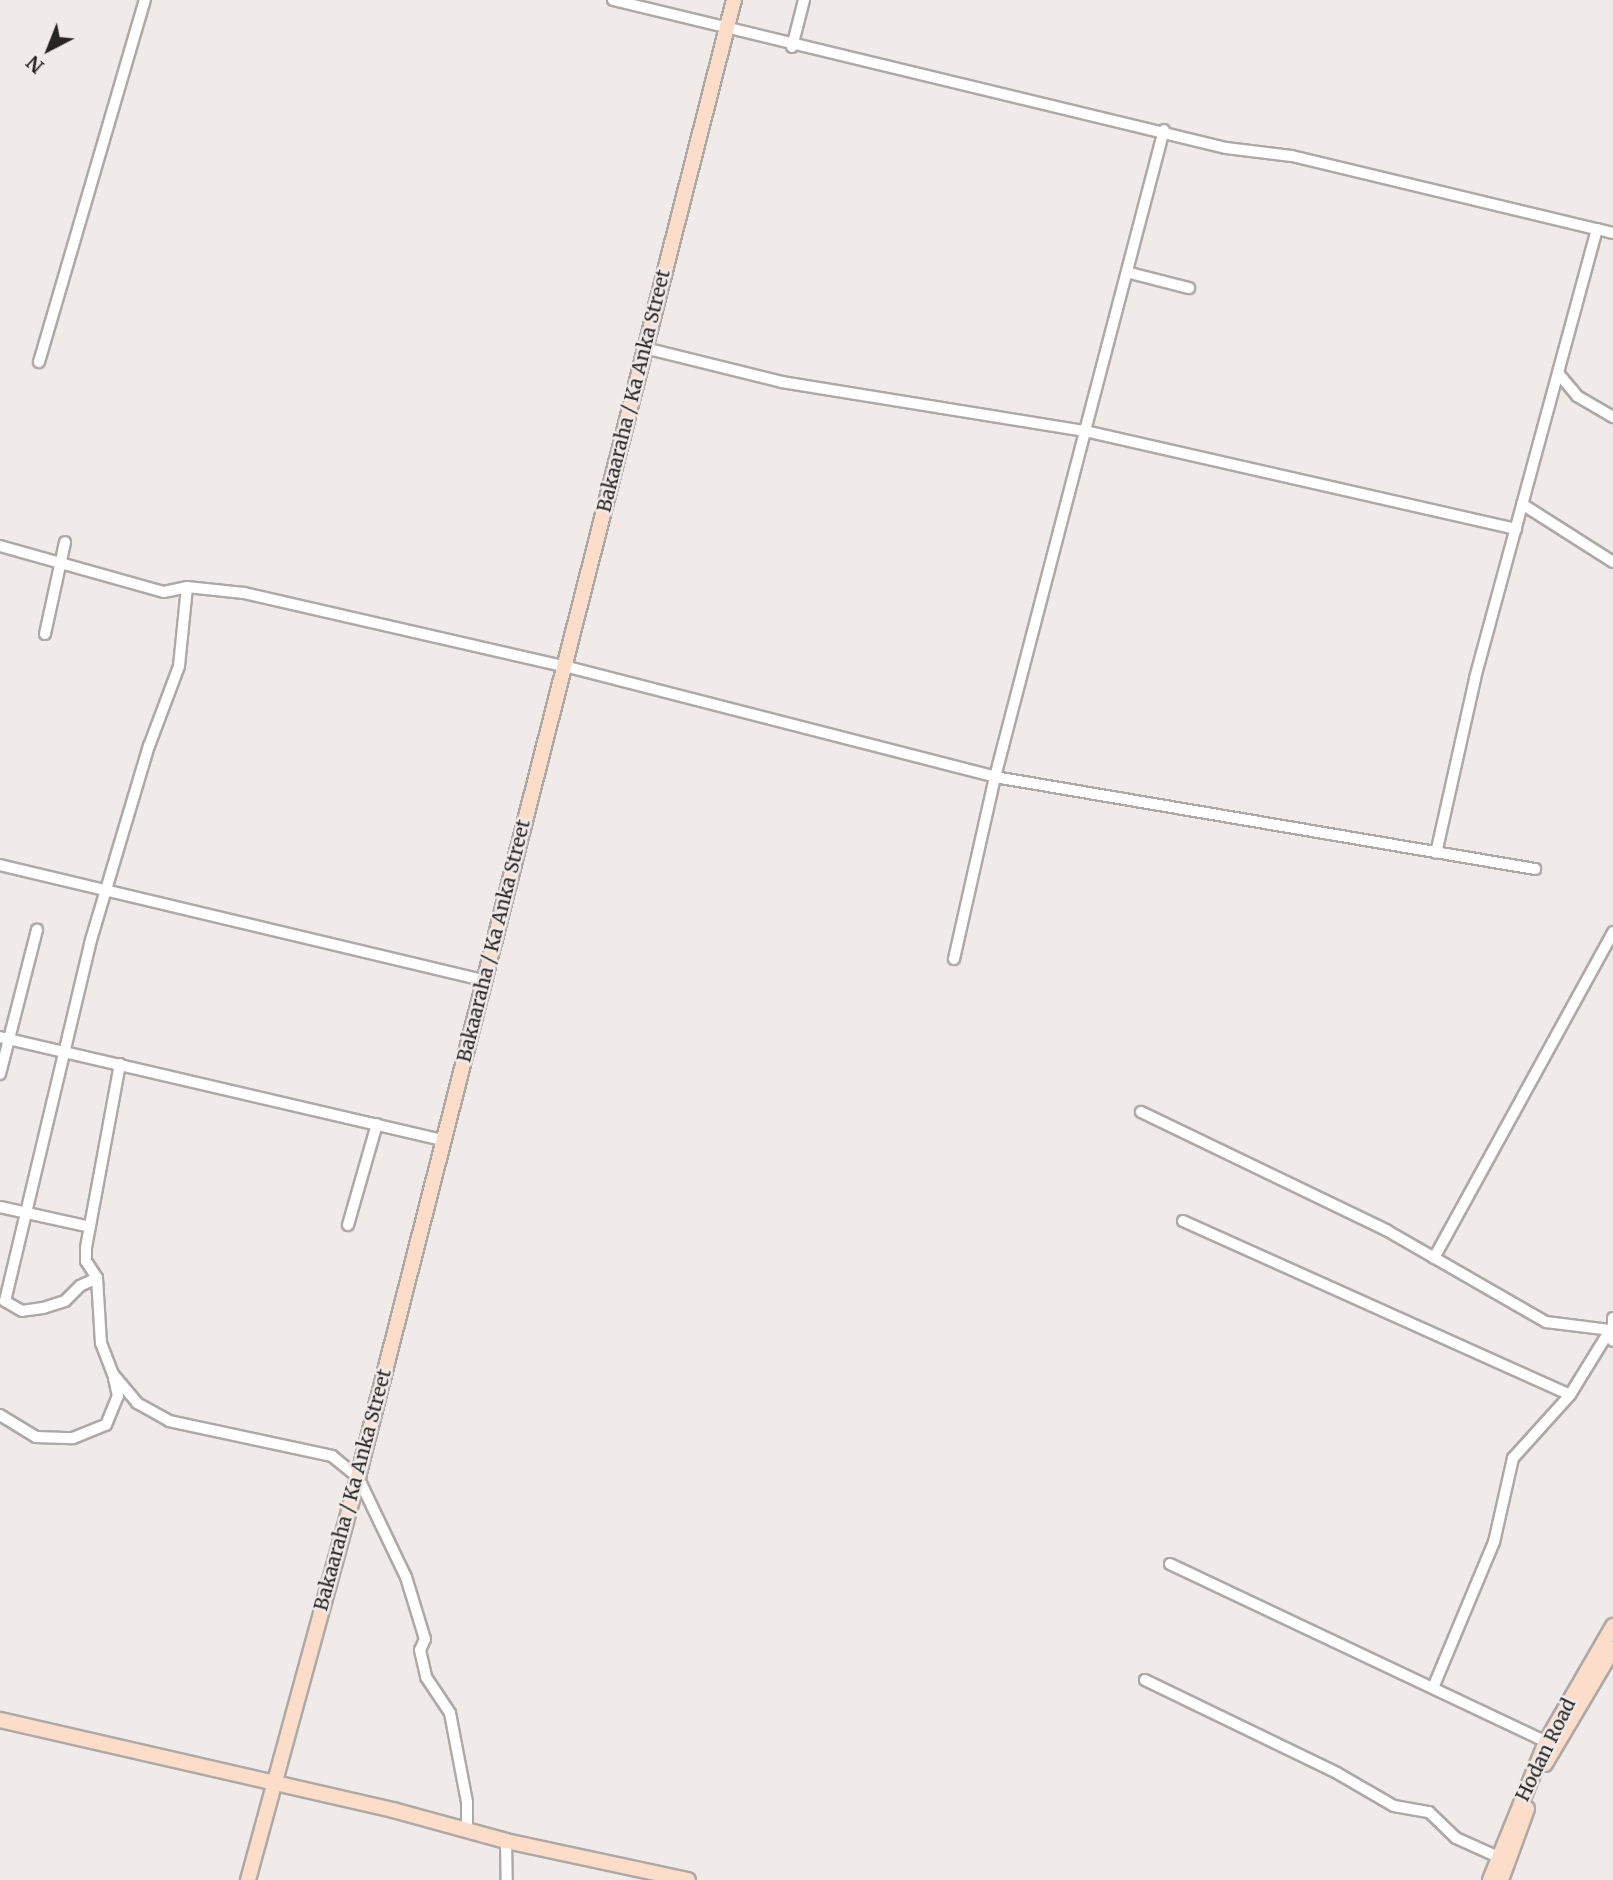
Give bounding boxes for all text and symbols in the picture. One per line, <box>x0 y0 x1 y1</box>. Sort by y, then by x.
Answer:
north arrow <box>14 14 84 84</box>
text: N <box>21 51 49 79</box>
street label: Bakaaraha / Ka Anka Street <box>593 267 675 515</box>
street label: Bakaaraha / Ka Anka Street <box>453 817 535 1065</box>
street label: Bakaaraha / Ka Anka Street <box>310 1367 396 1613</box>
street label: Hodan Road <box>1511 1695 1581 1805</box>

